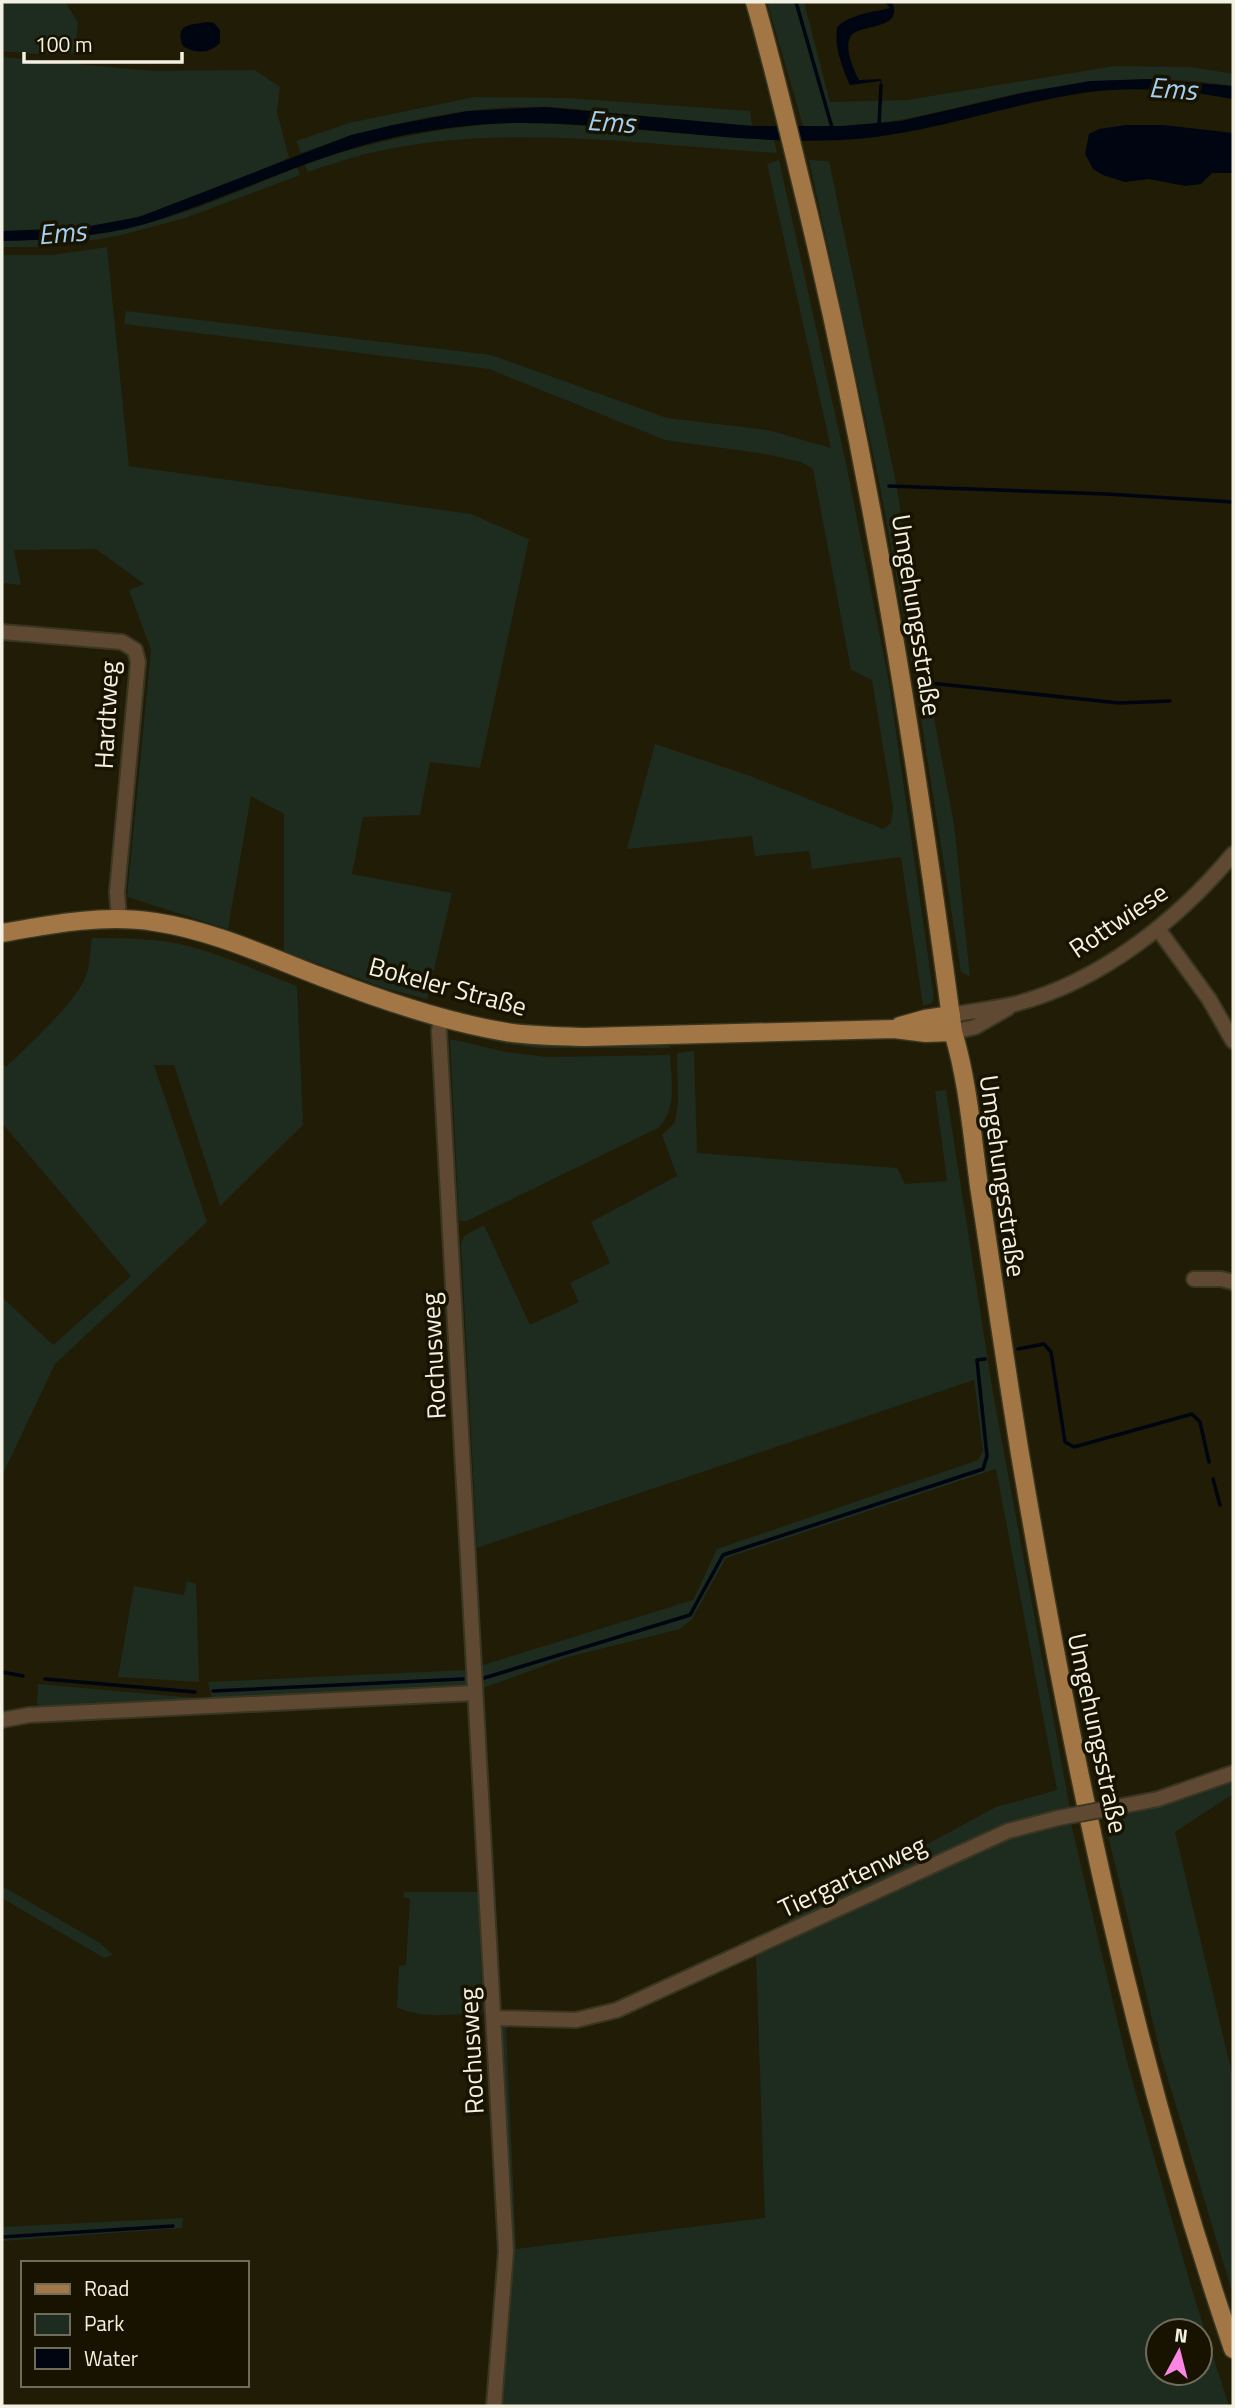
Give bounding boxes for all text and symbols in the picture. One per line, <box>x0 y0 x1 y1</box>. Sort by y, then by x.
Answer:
scale bar <box>24 21 182 65</box>
text: 100 m <box>35 28 92 60</box>
water label: Ems <box>1148 65 1200 111</box>
water label: Ems <box>586 98 638 144</box>
water label: Ems <box>36 208 90 256</box>
street label: Umgehungsstraße <box>882 511 952 719</box>
street label: Hardtweg <box>84 660 128 770</box>
street label: Rottwiese <box>1061 873 1175 967</box>
street label: Bokeler Straße <box>365 946 531 1026</box>
street label: Umgehungsstraße <box>970 1073 1036 1279</box>
street label: Rochusweg <box>410 1292 456 1420</box>
street label: Umgehungsstraße <box>1058 1629 1138 1837</box>
street label: Tiergartenweg <box>772 1825 932 1927</box>
street label: Rochusweg <box>448 1987 494 2115</box>
legend <box>21 2261 248 2387</box>
text: Road <box>84 2272 129 2304</box>
text: Park <box>84 2307 124 2339</box>
north arrow <box>1144 2317 1214 2387</box>
text: N <box>1173 2319 1189 2350</box>
text: Water <box>84 2342 138 2374</box>

